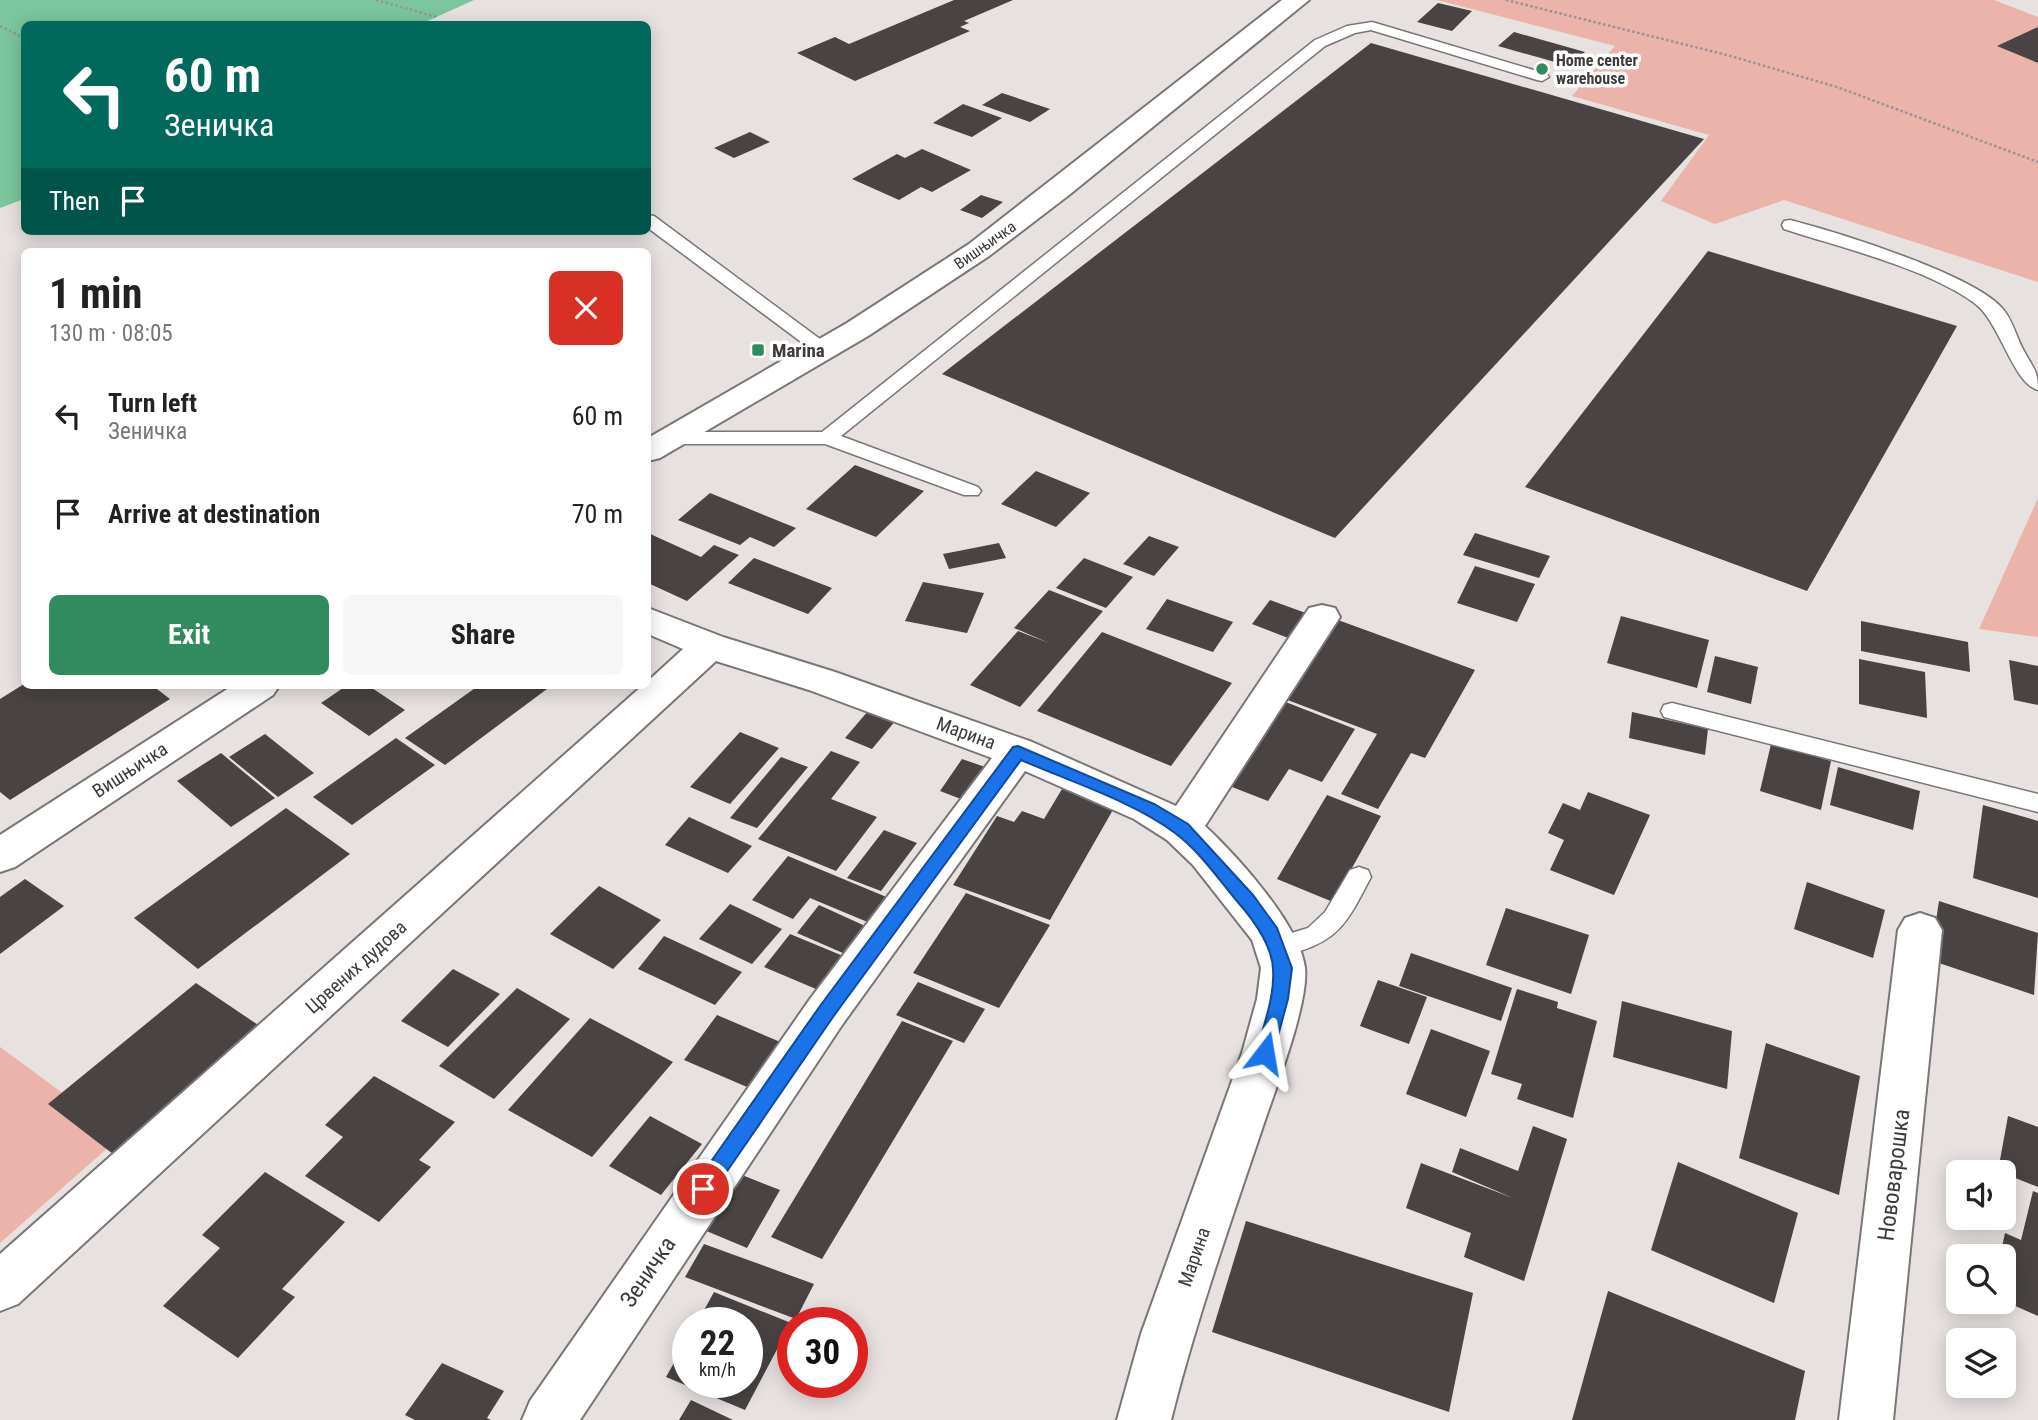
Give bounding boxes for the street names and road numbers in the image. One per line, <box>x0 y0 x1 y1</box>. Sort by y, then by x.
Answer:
street label: Вишњичка <box>950 217 1020 273</box>
street label: Марина <box>933 712 999 754</box>
street label: Вишњичка <box>88 737 172 803</box>
street label: Црвених дудова <box>301 916 411 1018</box>
street label: Нововарошка <box>1873 1108 1915 1242</box>
street label: Марина <box>1173 1224 1215 1290</box>
street label: Зеничка <box>615 1232 681 1312</box>

